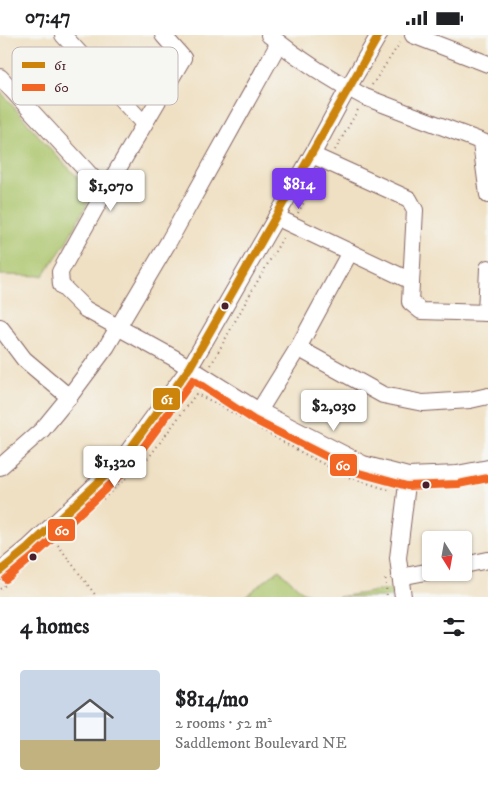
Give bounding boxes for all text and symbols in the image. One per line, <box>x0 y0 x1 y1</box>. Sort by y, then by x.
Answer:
text: 07:47 <box>25 6 71 29</box>
legend <box>12 47 178 105</box>
text: 61 <box>54 57 66 75</box>
text: 60 <box>54 79 69 97</box>
pin: $814 <box>269 167 329 210</box>
pin: $1,070 <box>70 169 152 212</box>
text: $814 <box>283 174 315 194</box>
text: $1,070 <box>89 176 133 196</box>
unlabelled marker <box>220 301 230 311</box>
line badge: 61 <box>152 387 181 411</box>
pin: $2,030 <box>293 389 375 432</box>
text: 61 <box>161 391 173 409</box>
text: $2,030 <box>312 396 356 416</box>
pin: $1,320 <box>74 445 156 488</box>
text: $1,320 <box>94 452 136 472</box>
line badge: 60 <box>329 453 358 477</box>
text: 60 <box>336 457 351 475</box>
unlabelled marker <box>421 480 431 490</box>
line badge: 60 <box>47 518 76 542</box>
text: 60 <box>55 522 70 540</box>
north arrow <box>422 531 472 581</box>
map controls <box>422 531 472 581</box>
unlabelled marker <box>28 552 38 562</box>
icon: filters <box>440 613 468 641</box>
text: 4 homes <box>20 614 89 640</box>
text: $814/mo <box>175 687 248 713</box>
icon: home <box>60 690 120 750</box>
text: 2 rooms · 52 m² <box>175 713 272 733</box>
text: Saddlemont Boulevard NE <box>175 733 347 753</box>

